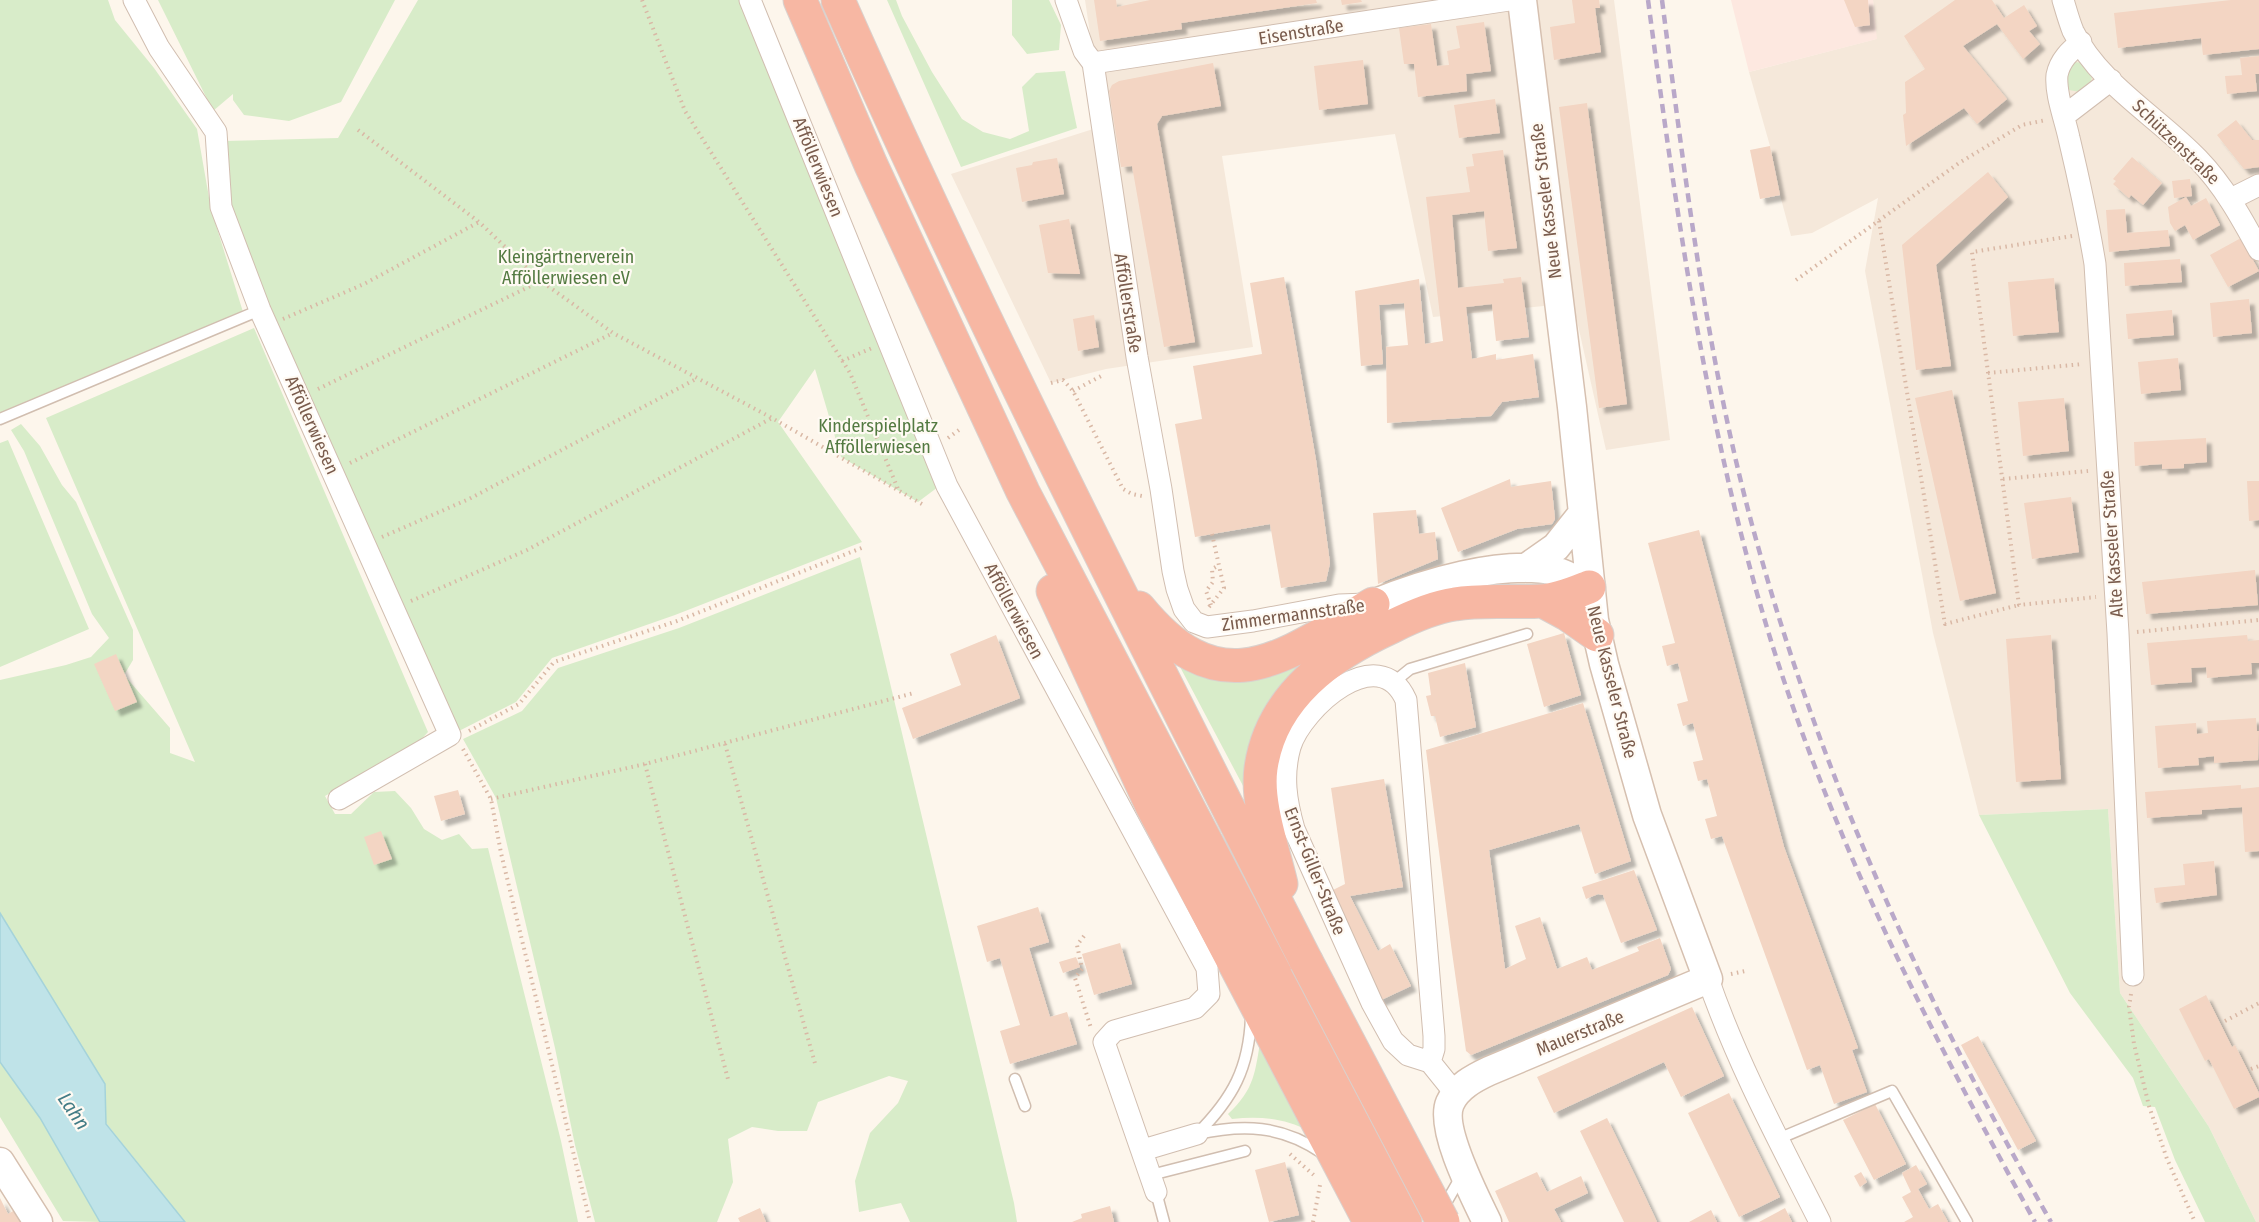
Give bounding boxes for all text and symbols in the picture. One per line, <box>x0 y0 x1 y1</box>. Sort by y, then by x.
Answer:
street label: Eisenstraße <box>1257 14 1345 50</box>
street label: Schützenstraße <box>2128 95 2225 189</box>
street label: Afföllerwiesen <box>788 114 848 220</box>
street label: Neue Kasseler Straße <box>1526 122 1566 280</box>
park label: Kleingärtnerverein Afföllerwiesen eV <box>498 246 634 289</box>
street label: Afföllerstraße <box>1109 252 1147 355</box>
street label: Afföllerwiesen <box>280 372 344 478</box>
park label: Kinderspielplatz Afföllerwiesen <box>818 415 938 458</box>
street label: Alte Kasseler Straße <box>2096 470 2128 618</box>
street label: Afföllerwiesen <box>979 559 1049 663</box>
street label: Zimmermannstraße <box>1220 594 1366 636</box>
street label: Neue Kasseler Straße <box>1582 603 1642 761</box>
street label: Ernst-Giller-Straße <box>1279 804 1351 938</box>
street label: Mauerstraße <box>1533 1005 1627 1061</box>
water label: Lahn <box>53 1088 95 1134</box>

